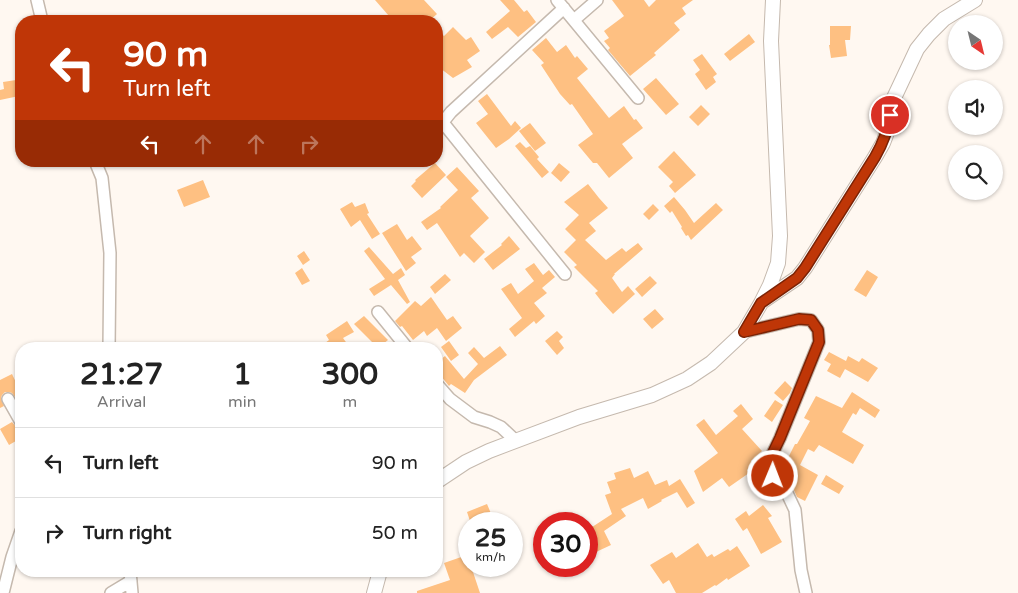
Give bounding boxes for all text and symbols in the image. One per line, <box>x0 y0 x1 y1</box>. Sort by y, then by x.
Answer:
north arrow <box>948 15 1002 70</box>
map controls <box>948 15 1003 200</box>
text: 90 m <box>123 34 208 76</box>
icon: left <box>40 35 105 100</box>
text: Turn left <box>123 76 211 102</box>
button: sound <box>948 80 1003 135</box>
pin <box>869 94 911 136</box>
icon: arrive <box>876 101 904 129</box>
icon: left <box>136 130 164 158</box>
icon: ahead <box>189 130 217 158</box>
icon: ahead <box>242 130 270 158</box>
icon: right <box>295 130 323 158</box>
button: search <box>948 145 1003 200</box>
text: 21:27 <box>80 356 163 393</box>
text: 1 <box>233 356 252 393</box>
text: 300 <box>322 356 378 393</box>
text: Arrival <box>97 392 146 412</box>
text: min <box>228 392 257 412</box>
text: m <box>342 392 357 412</box>
icon: left <box>40 449 68 477</box>
position arrow <box>746 449 798 501</box>
text: Turn left <box>83 452 159 474</box>
text: 90 m <box>372 452 418 474</box>
speed limit sign: 30 <box>533 512 598 577</box>
icon: right <box>40 519 68 547</box>
text: Turn right <box>83 522 171 544</box>
text: 50 m <box>372 522 418 544</box>
text: 25 <box>475 523 506 553</box>
text: km/h <box>475 550 506 564</box>

